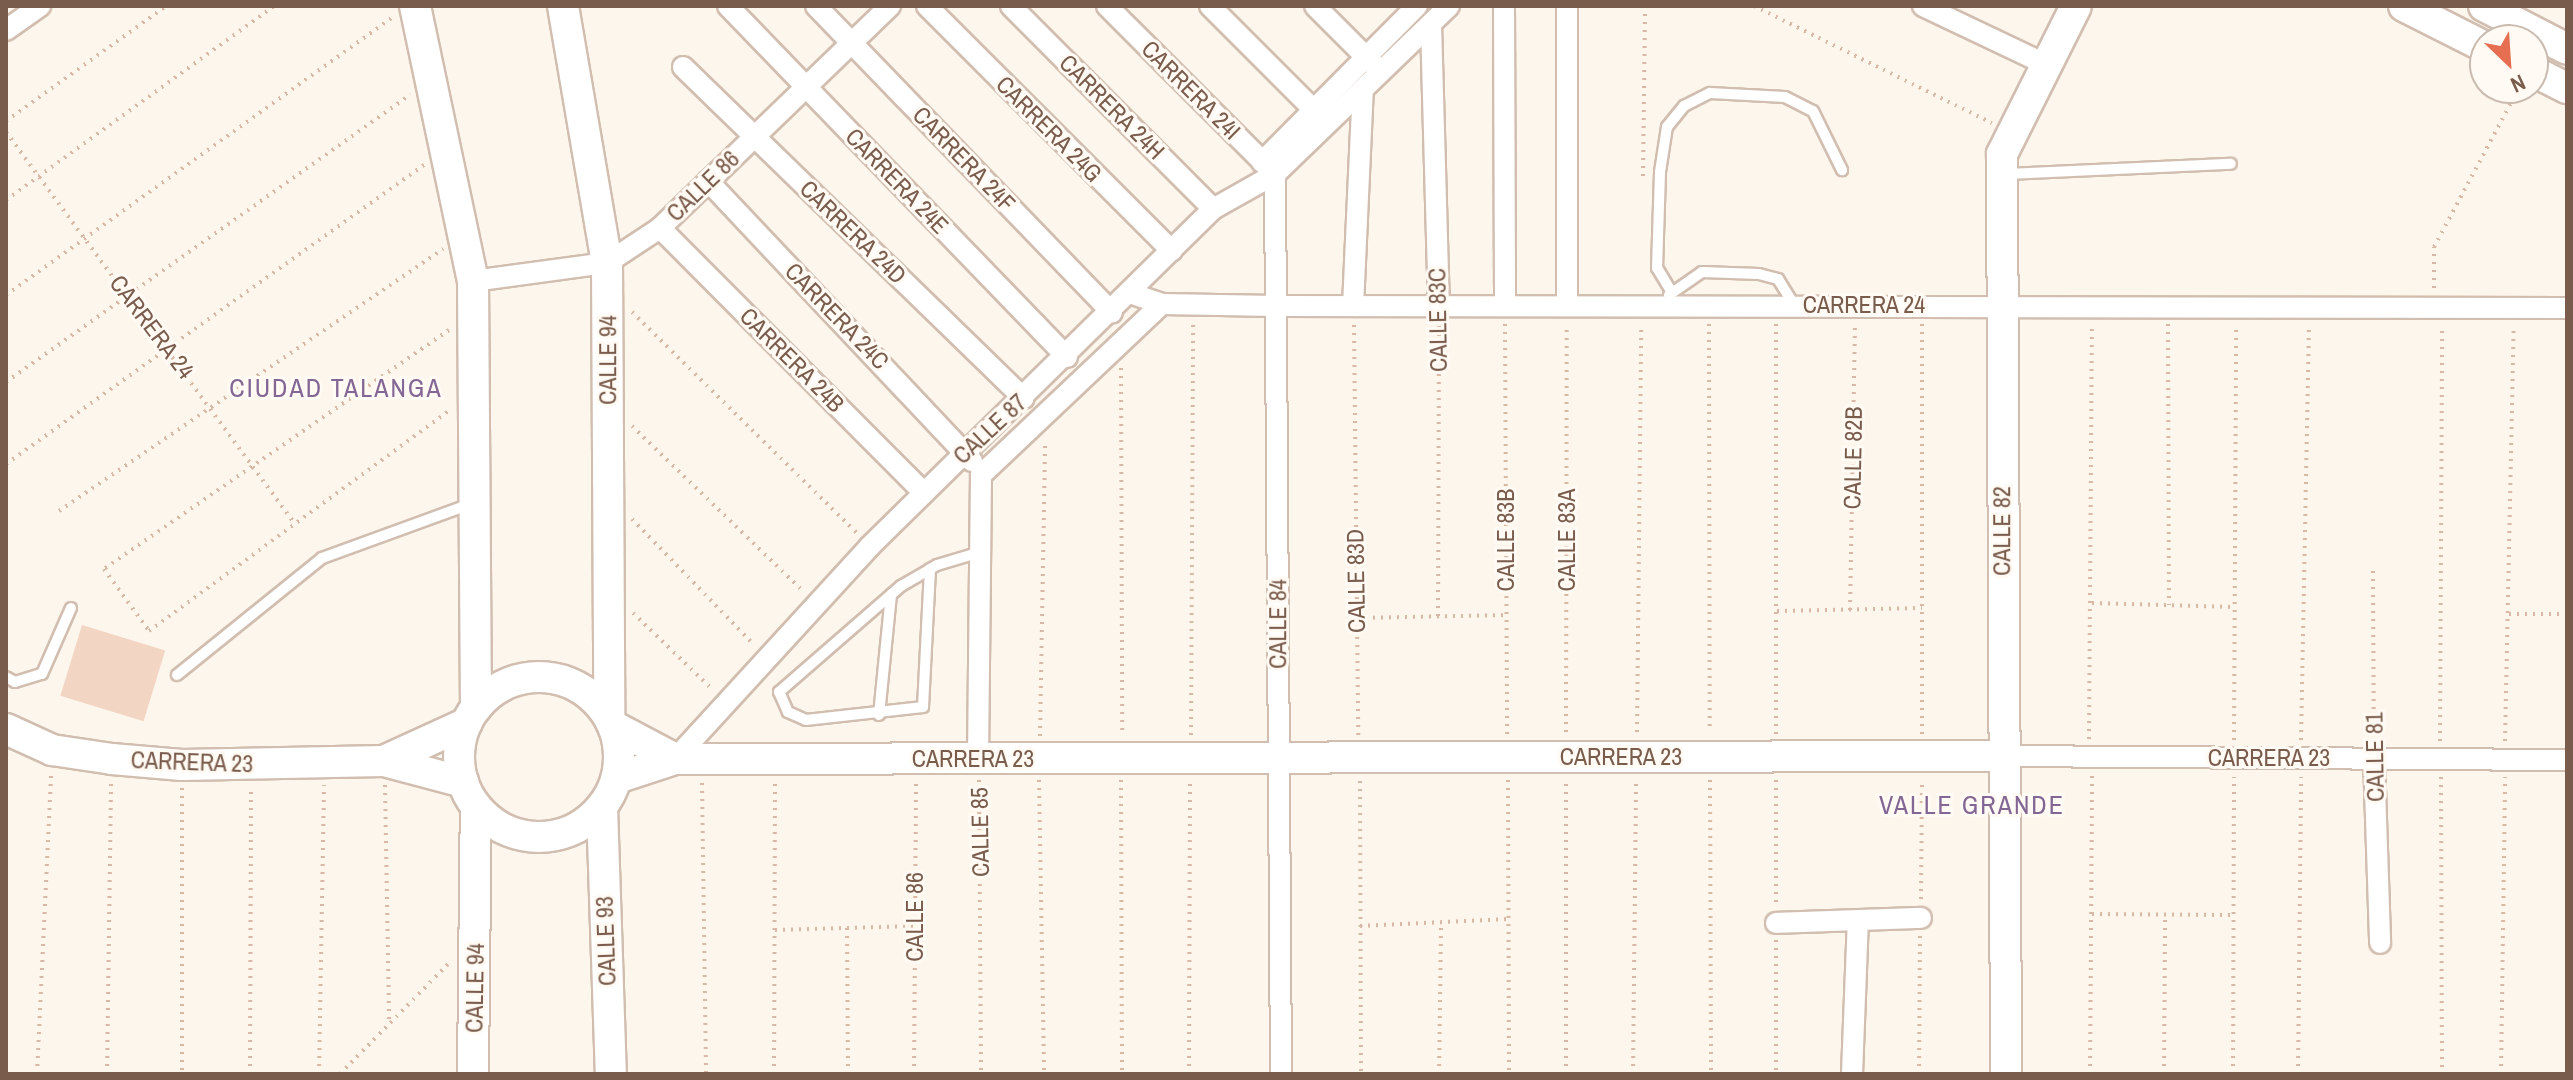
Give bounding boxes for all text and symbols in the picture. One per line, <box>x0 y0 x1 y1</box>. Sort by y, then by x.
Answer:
north arrow <box>2469 24 2549 104</box>
street label: CARRERA 24I <box>1135 34 1247 146</box>
street label: CARRERA 24H <box>1053 48 1171 166</box>
text: N <box>2506 68 2531 100</box>
street label: CARRERA 24G <box>990 70 1108 188</box>
street label: CARRERA 24F <box>907 100 1021 218</box>
street label: CARRERA 24E <box>839 122 955 240</box>
street label: CALLE 86 <box>661 144 745 228</box>
street label: CARRERA 24D <box>793 174 913 290</box>
street label: CARRERA 24C <box>779 256 895 376</box>
street label: CALLE 83C <box>1423 268 1453 372</box>
street label: CARRERA 24 <box>103 269 201 385</box>
street label: CARRERA 24 <box>1802 291 1926 319</box>
street label: CARRERA 24B <box>733 301 851 419</box>
street label: CALLE 94 <box>594 315 622 405</box>
district label: CIUDAD TALANGA <box>229 372 443 404</box>
street label: CALLE 87 <box>947 388 1033 470</box>
street label: CALLE 82B <box>1838 406 1868 510</box>
street label: CALLE 82 <box>1988 486 2016 576</box>
street label: CALLE 83B <box>1492 489 1520 591</box>
street label: CALLE 83A <box>1553 489 1581 591</box>
street label: CALLE 83D <box>1341 529 1371 633</box>
street label: CALLE 84 <box>1264 579 1292 669</box>
street label: CALLE 81 <box>2360 712 2390 802</box>
street label: CARRERA 23 <box>1559 743 1683 771</box>
street label: CARRERA 23 <box>2207 744 2331 772</box>
street label: CARRERA 23 <box>130 745 254 779</box>
street label: CARRERA 23 <box>911 745 1035 773</box>
street label: CALLE 85 <box>965 787 995 877</box>
district label: VALLE GRANDE <box>1879 789 2065 821</box>
street label: CALLE 86 <box>901 872 929 962</box>
street label: CALLE 93 <box>590 896 622 986</box>
street label: CALLE 94 <box>460 943 490 1033</box>

